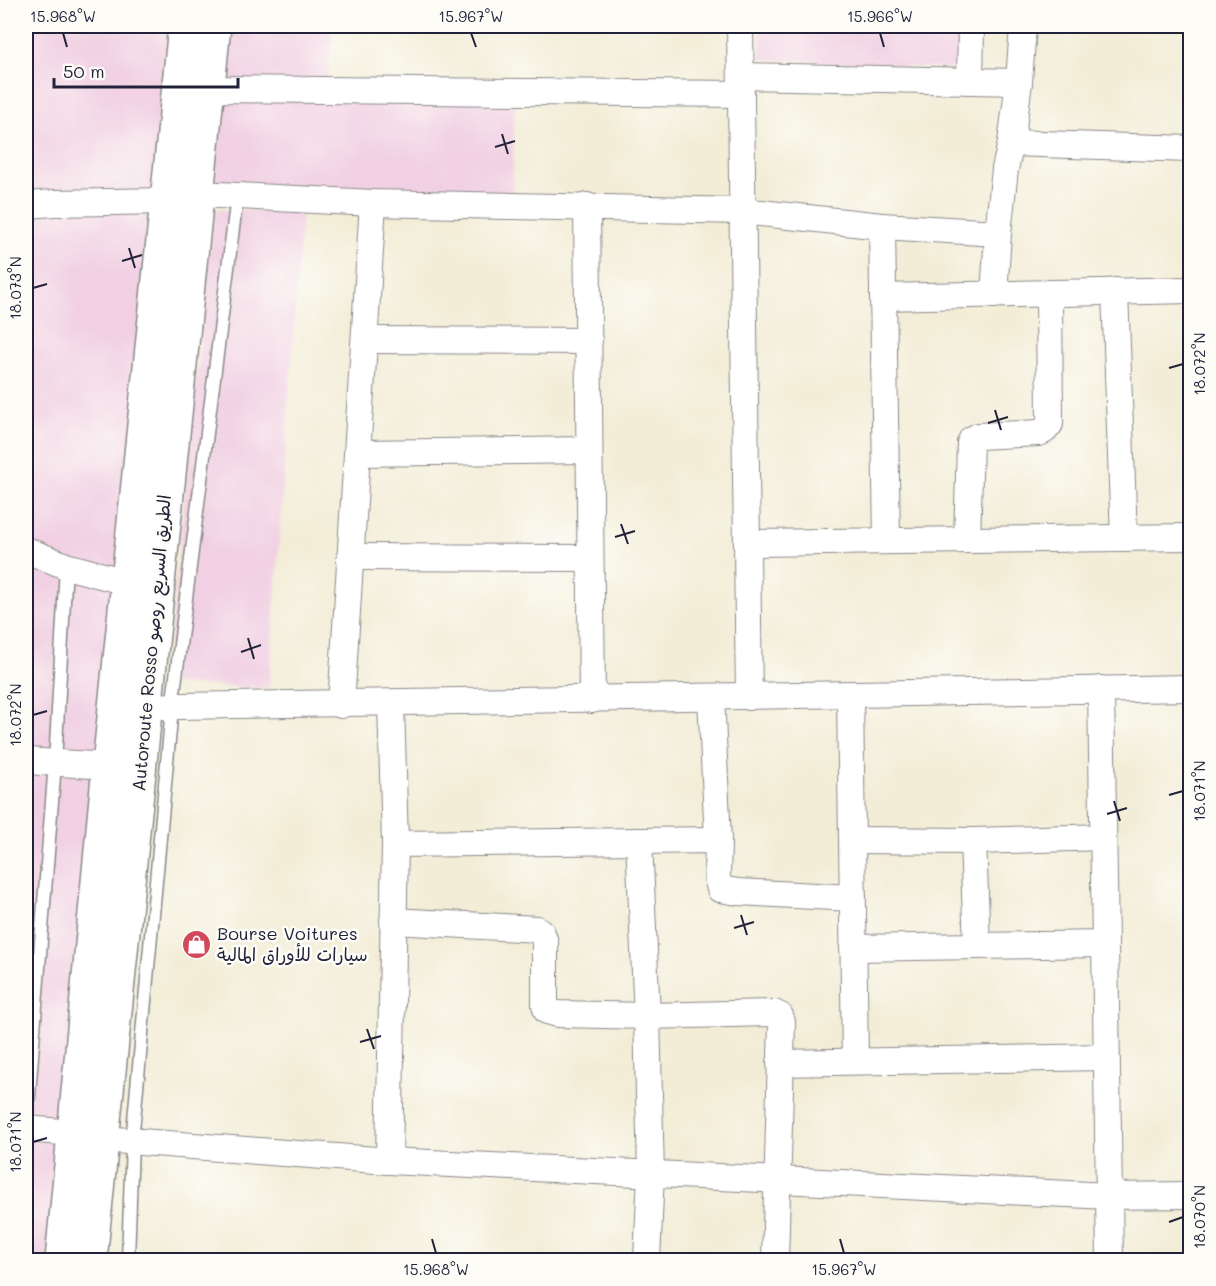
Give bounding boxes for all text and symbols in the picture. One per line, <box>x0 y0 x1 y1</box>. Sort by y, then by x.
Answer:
text: 15.968°W <box>30 6 96 26</box>
text: 15.967°W <box>438 6 504 26</box>
text: 15.966°W <box>847 6 913 26</box>
scale bar <box>54 51 238 89</box>
text: 50 m <box>63 59 105 83</box>
text: 18.073°N <box>5 256 25 320</box>
text: 18.072°N <box>1189 332 1209 396</box>
street label: Autoroute Rosso الطريق السريع روصو <box>126 494 178 792</box>
text: 18.072°N <box>5 683 25 747</box>
text: 18.071°N <box>1189 760 1209 822</box>
place label: Bourse Voitures سيارات للأوراق المالية <box>217 921 368 966</box>
shop icon: Bourse Voitures سيارات للأوراق المالية <box>180 928 212 960</box>
text: 18.071°N <box>5 1111 25 1173</box>
text: 18.070°N <box>1189 1185 1209 1249</box>
text: 15.968°W <box>403 1259 469 1279</box>
text: 15.967°W <box>811 1259 877 1279</box>

